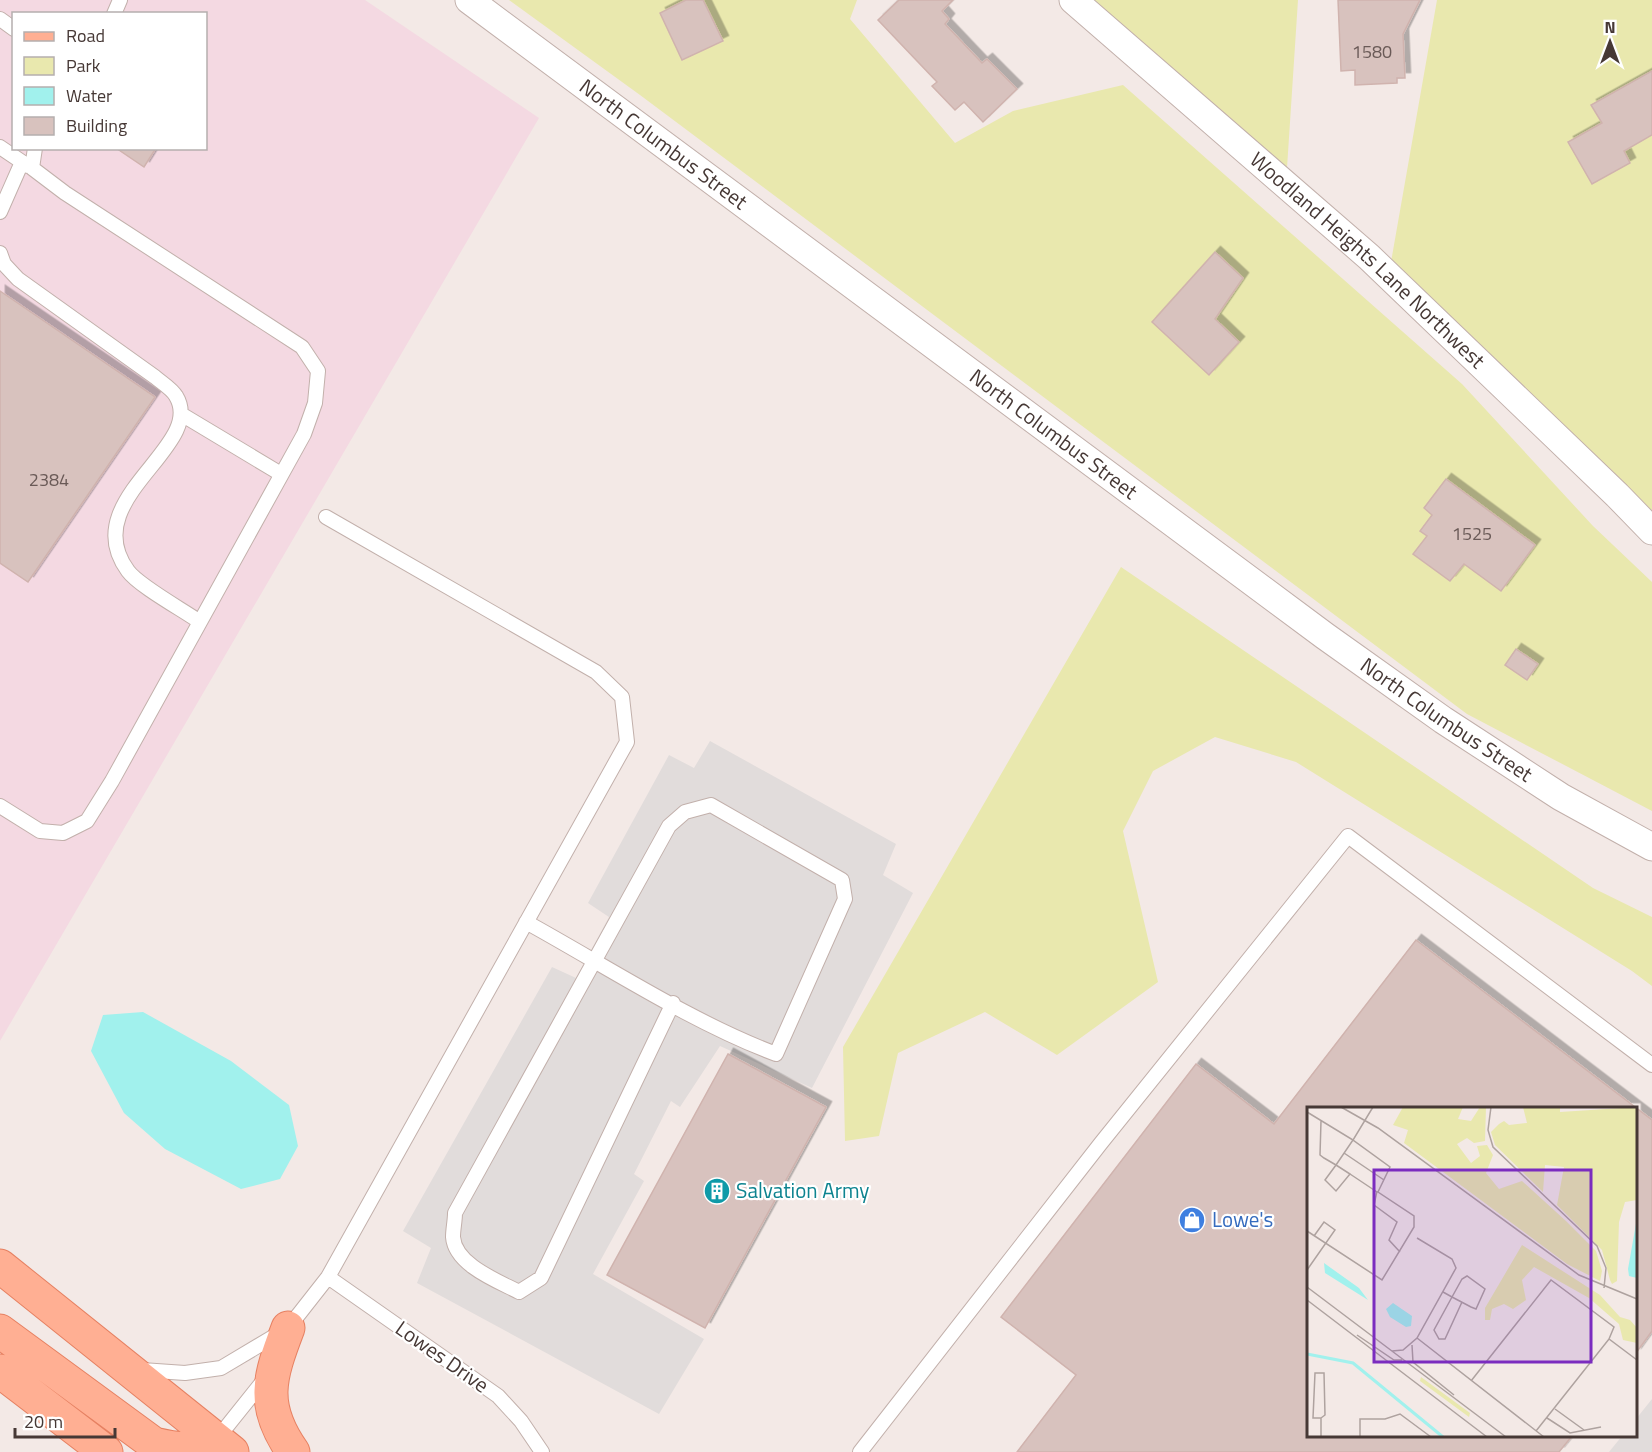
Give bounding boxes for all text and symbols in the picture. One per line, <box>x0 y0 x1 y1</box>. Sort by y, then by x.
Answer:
legend <box>12 12 207 150</box>
north arrow <box>1580 12 1640 72</box>
text: N <box>1604 15 1616 39</box>
text: Road <box>66 22 105 49</box>
house number: 1580 <box>1352 38 1392 65</box>
text: Park <box>66 52 101 79</box>
street label: North Columbus Street <box>573 70 755 217</box>
text: Water <box>66 82 112 109</box>
text: Building <box>66 112 127 139</box>
street label: Woodland Heights Lane Northwest <box>1243 144 1493 376</box>
street label: North Columbus Street <box>963 360 1145 507</box>
house number: 2384 <box>29 466 69 493</box>
house number: 1525 <box>1452 520 1492 547</box>
street label: North Columbus Street <box>1354 649 1540 790</box>
inset map <box>1307 1107 1637 1437</box>
place label: Salvation Army <box>736 1174 870 1206</box>
building icon: Salvation Army <box>702 1176 732 1206</box>
place label: Lowe's <box>1212 1203 1273 1235</box>
shop icon: Lowe's <box>1177 1205 1207 1235</box>
street label: Lowes Drive <box>389 1312 496 1400</box>
scale bar <box>15 1401 116 1439</box>
text: 20 m <box>24 1408 63 1435</box>

